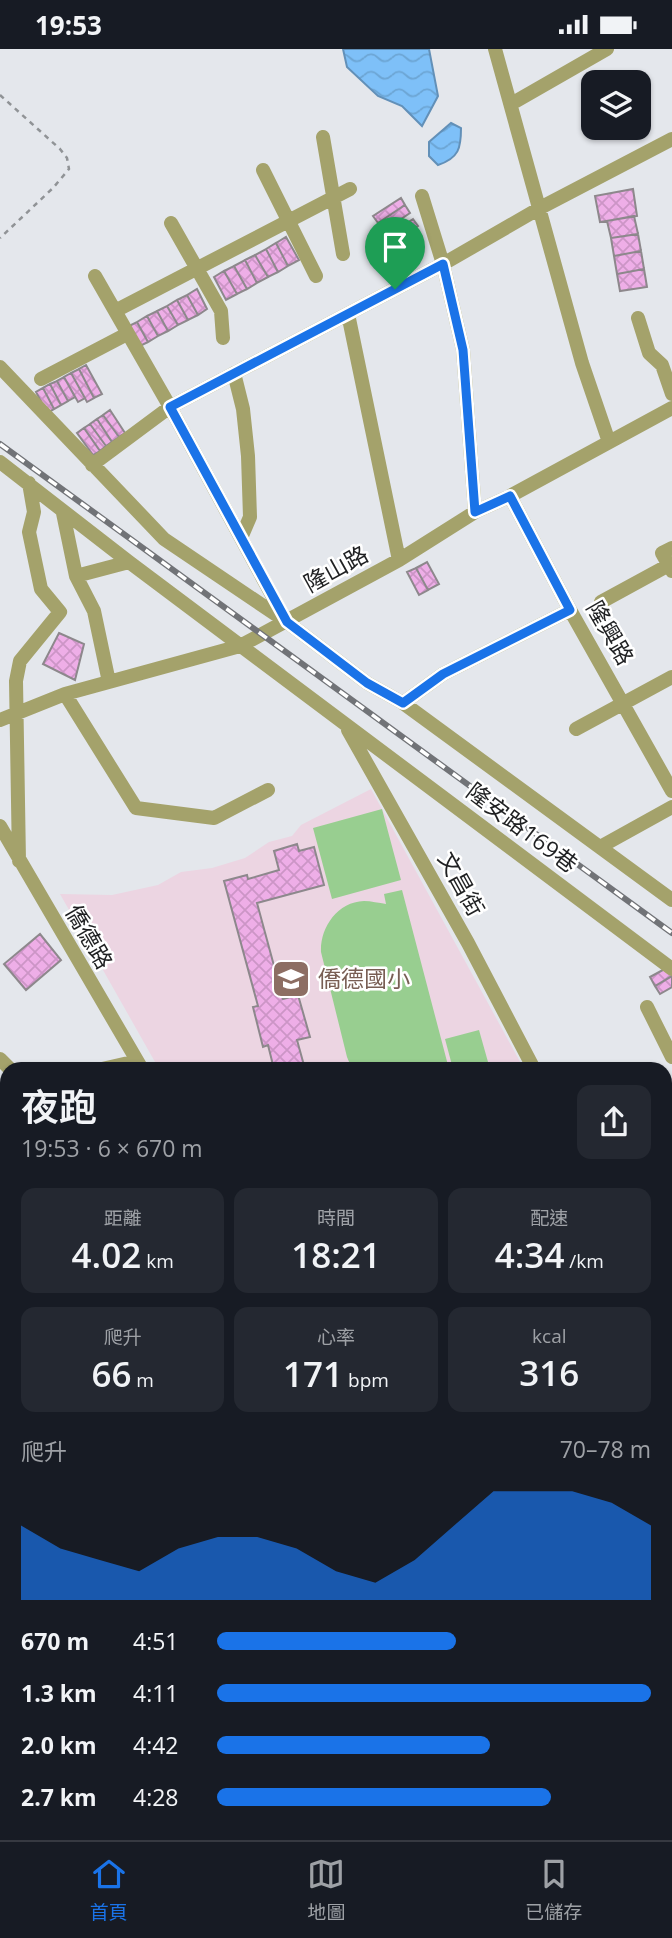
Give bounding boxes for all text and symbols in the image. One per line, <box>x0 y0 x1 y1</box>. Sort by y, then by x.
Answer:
text: 19:53 <box>35 7 102 43</box>
map controls <box>581 70 651 140</box>
button: layers <box>581 70 651 140</box>
pin <box>365 217 425 289</box>
icon: arrive <box>376 228 414 266</box>
street label: 隆山路 <box>298 537 373 599</box>
street label: 隆興路 <box>580 595 642 670</box>
street label: 隆安路169巷 <box>460 775 585 880</box>
street label: 文昌街 <box>431 846 493 921</box>
street label: 僑德路 <box>59 899 121 974</box>
school or university icon: 僑德國小 <box>270 958 312 1000</box>
place label: 僑德國小 <box>318 962 410 994</box>
text: 夜跑 <box>21 1080 97 1132</box>
button: share <box>577 1085 651 1159</box>
text: 19:53 · 6 × 670 m <box>21 1132 203 1164</box>
text: 距離 <box>104 1205 142 1231</box>
text: 時間 <box>317 1205 355 1231</box>
text: 配速 <box>530 1205 568 1231</box>
text: 4.02 <box>72 1231 141 1278</box>
text: 18:21 <box>291 1231 381 1278</box>
text: 4:34 <box>495 1231 564 1278</box>
text: km <box>141 1248 174 1274</box>
text: /km <box>564 1248 604 1274</box>
text: kcal <box>532 1323 567 1349</box>
text: 爬升 <box>104 1324 142 1350</box>
text: 心率 <box>317 1324 355 1350</box>
text: 316 <box>519 1349 579 1396</box>
text: 66 <box>91 1350 131 1397</box>
text: 171 <box>283 1350 343 1397</box>
text: m <box>131 1367 154 1393</box>
text: bpm <box>343 1367 389 1393</box>
text: 70–78 m <box>560 1433 651 1465</box>
text: 爬升 <box>21 1435 67 1467</box>
text: 670 m <box>21 1625 89 1657</box>
text: 4:51 <box>133 1625 179 1657</box>
text: 1.3 km <box>21 1677 97 1709</box>
text: 4:11 <box>133 1677 179 1709</box>
text: 2.0 km <box>21 1729 97 1761</box>
text: 4:42 <box>133 1729 179 1761</box>
text: 2.7 km <box>21 1781 97 1813</box>
text: 4:28 <box>133 1781 179 1813</box>
tab: 首頁 <box>90 1855 128 1925</box>
tab: 地圖 <box>307 1855 345 1925</box>
tab: 已儲存 <box>525 1855 582 1925</box>

